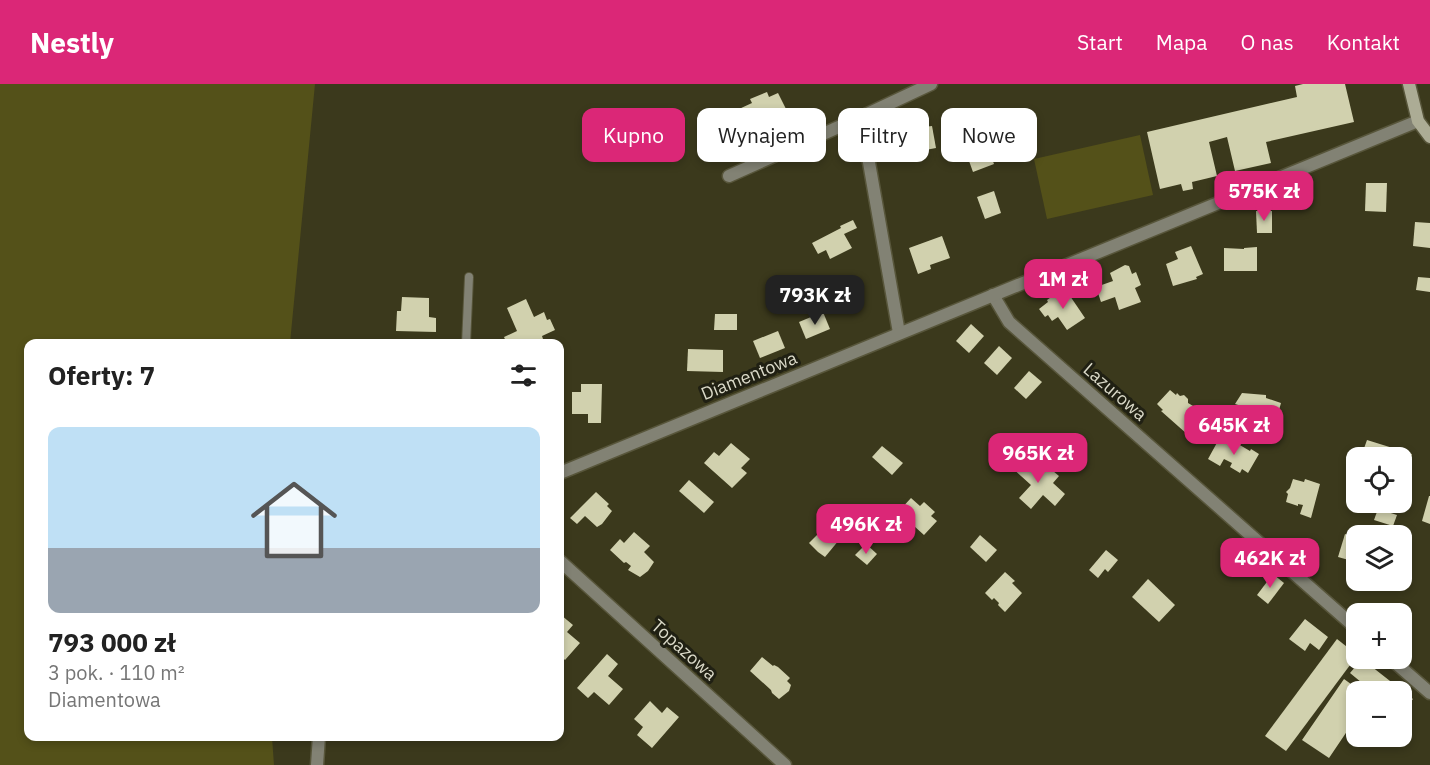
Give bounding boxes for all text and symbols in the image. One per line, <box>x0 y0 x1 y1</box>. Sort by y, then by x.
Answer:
text: Nestly <box>30 24 114 61</box>
text: Start <box>1077 28 1123 56</box>
text: Mapa <box>1156 28 1208 56</box>
text: O nas <box>1241 28 1294 56</box>
text: Kontakt <box>1327 28 1400 56</box>
chip: Kupno <box>582 108 685 162</box>
chip: Wynajem <box>697 108 826 162</box>
chip: Filtry <box>838 108 929 162</box>
chip: Nowe <box>941 108 1037 162</box>
pin: 575K zł <box>1209 171 1319 222</box>
text: 575K zł <box>1228 177 1300 204</box>
pin: 1M zł <box>1021 259 1105 310</box>
text: 1M zł <box>1038 265 1088 292</box>
pin: 793K zł <box>760 275 870 326</box>
text: 793K zł <box>779 281 851 308</box>
street label: Diamentowa <box>697 346 801 405</box>
text: Oferty: 7 <box>48 358 155 392</box>
street label: Lazurowa <box>1079 358 1152 426</box>
icon: filters <box>507 359 540 392</box>
pin: 645K zł <box>1179 405 1289 456</box>
text: 645K zł <box>1198 411 1270 438</box>
pin: 965K zł <box>983 433 1093 484</box>
text: 965K zł <box>1002 439 1074 466</box>
map controls <box>1346 447 1412 747</box>
button: locate <box>1346 447 1412 513</box>
icon: home <box>240 466 348 574</box>
pin: 496K zł <box>811 504 921 555</box>
text: 496K zł <box>830 510 902 537</box>
button: layers <box>1346 525 1412 591</box>
pin: 462K zł <box>1215 538 1325 589</box>
text: 462K zł <box>1234 544 1306 571</box>
button: + <box>1346 603 1412 669</box>
street label: Topazowa <box>647 614 722 685</box>
text: 793 000 zł <box>48 625 176 659</box>
text: 3 pok. · 110 m² <box>48 659 185 686</box>
button: − <box>1346 681 1412 747</box>
text: Diamentowa <box>48 686 161 713</box>

